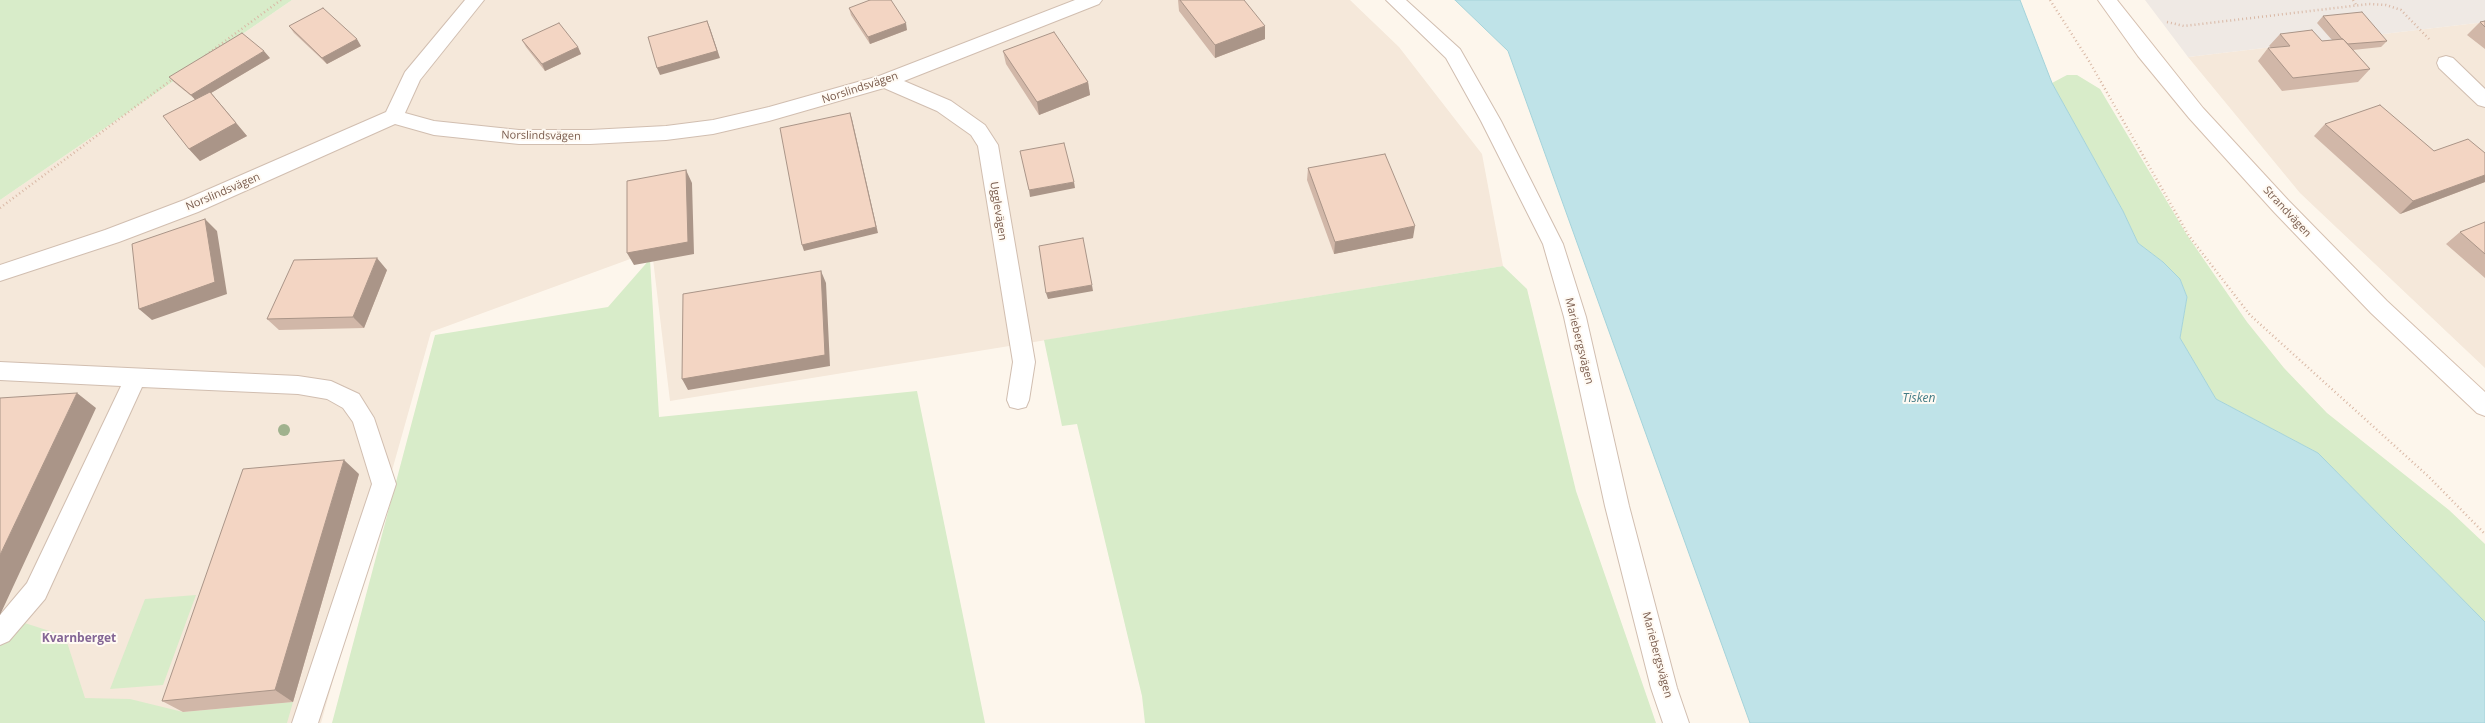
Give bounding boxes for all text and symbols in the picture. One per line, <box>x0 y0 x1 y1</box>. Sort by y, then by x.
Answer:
street label: Norslindsvägen <box>820 69 900 107</box>
street label: Norslindsvägen <box>501 129 581 143</box>
street label: Norslindsvägen <box>184 170 262 214</box>
street label: Ugglevägen <box>987 181 1009 241</box>
street label: Strandvägen <box>2260 184 2314 240</box>
street label: Mariebergsvägen <box>1562 296 1596 386</box>
water label: Tisken <box>1903 392 1935 406</box>
street label: Mariebergsvägen <box>1639 611 1675 699</box>
district label: Kvarnberget <box>42 632 116 646</box>

